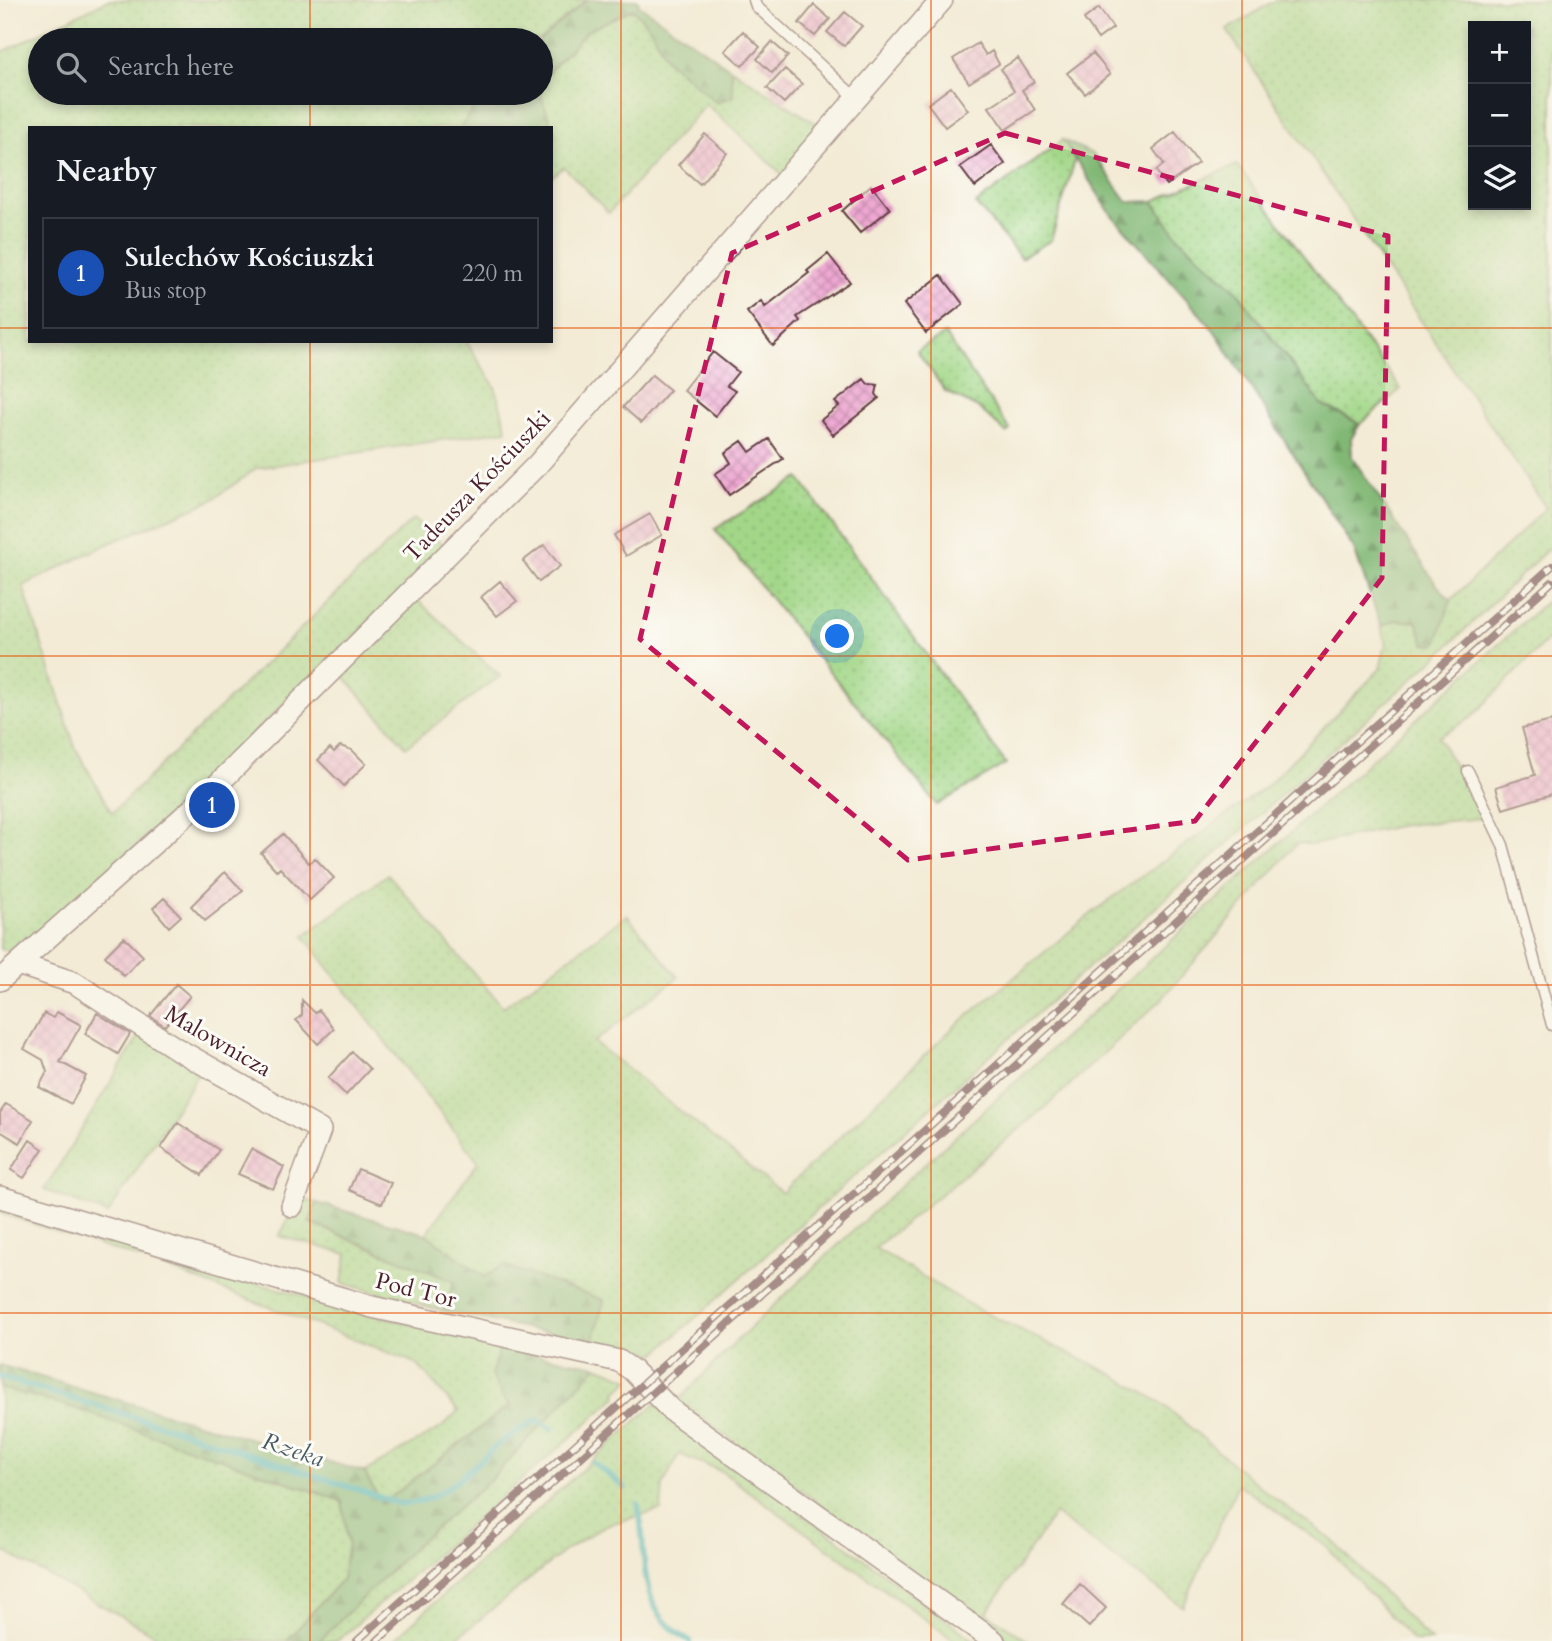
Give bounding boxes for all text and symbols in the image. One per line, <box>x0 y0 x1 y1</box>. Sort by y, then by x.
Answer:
map controls <box>1468 21 1531 210</box>
button: + <box>1468 21 1531 84</box>
search box <box>28 28 553 105</box>
icon: search <box>52 48 90 86</box>
text: Search here <box>108 49 234 84</box>
button: − <box>1468 84 1531 147</box>
button: layers <box>1468 147 1531 210</box>
text: Nearby <box>56 151 157 192</box>
text: Sulechów Kościuszki <box>125 240 375 275</box>
text: 1 <box>75 258 87 289</box>
text: 220 m <box>462 258 523 289</box>
text: Bus stop <box>125 275 207 306</box>
street label: Tadeusza Kościuszki <box>396 403 558 569</box>
your location <box>820 619 854 653</box>
pin: 1 <box>189 779 235 831</box>
street label: Malownicza <box>159 998 277 1084</box>
street label: Pod Tor <box>372 1265 460 1315</box>
water label: Rzeka <box>258 1425 328 1475</box>

